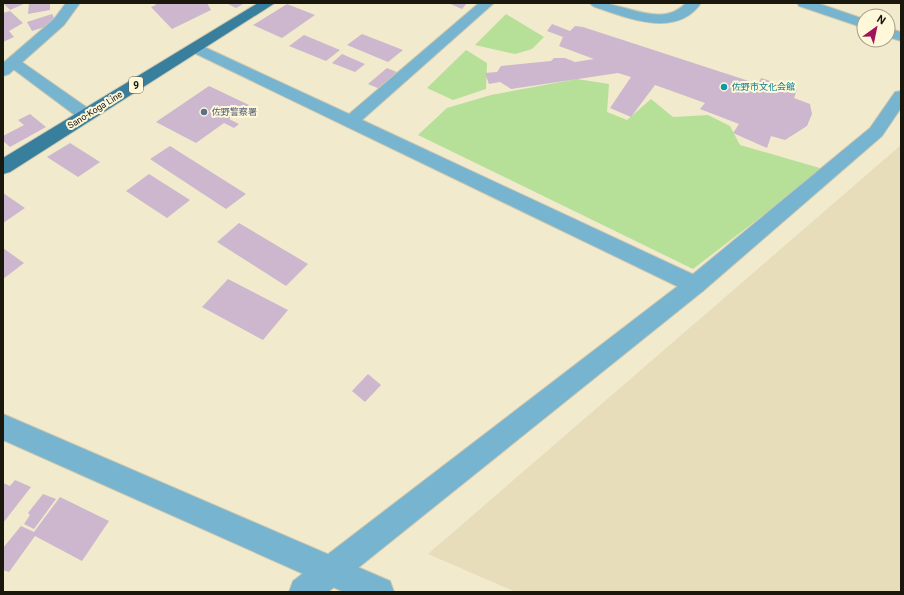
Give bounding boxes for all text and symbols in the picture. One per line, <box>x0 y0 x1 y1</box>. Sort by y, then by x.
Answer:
north arrow <box>856 8 896 48</box>
text: N <box>874 12 888 28</box>
road number: 9 <box>129 77 143 93</box>
marker: 佐野市文化会館 <box>719 82 729 92</box>
place label: 佐野市文化会館 <box>731 82 795 92</box>
street label: Sano-Koga Line <box>66 89 124 131</box>
marker: 佐野警察署 <box>199 107 209 117</box>
place label: 佐野警察署 <box>211 107 257 117</box>

